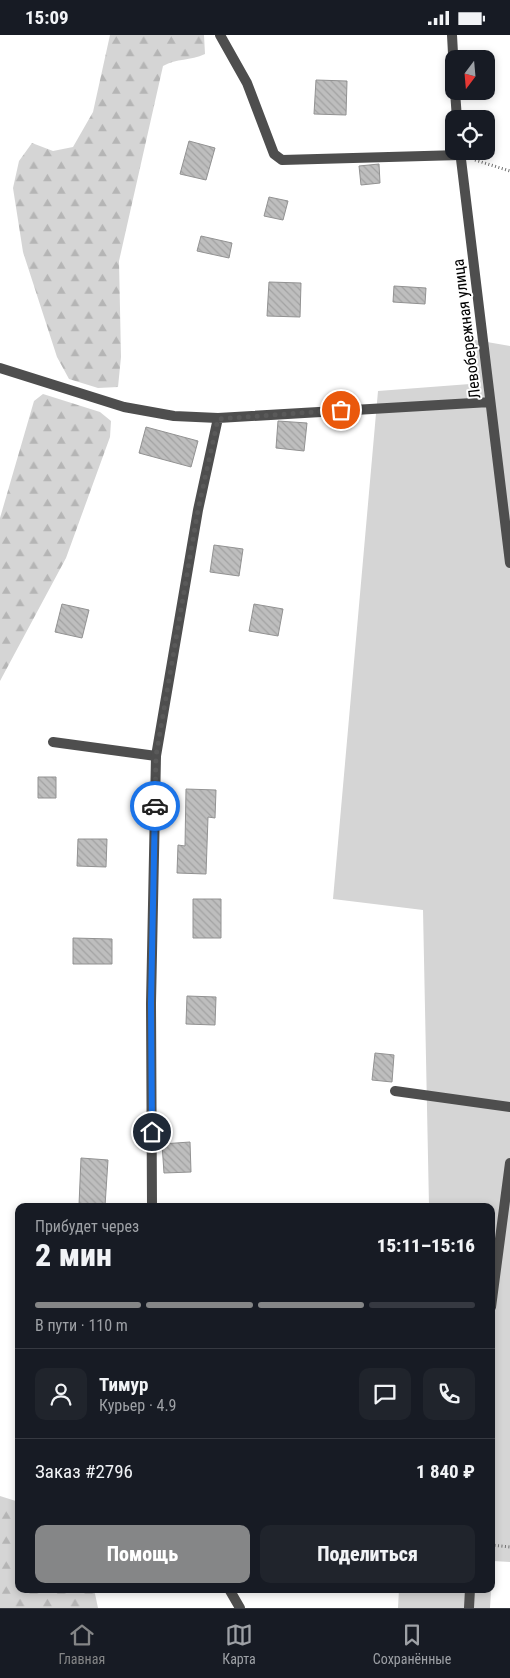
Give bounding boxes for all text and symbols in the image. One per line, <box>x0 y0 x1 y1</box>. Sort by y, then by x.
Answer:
text: 15:09 <box>25 6 69 29</box>
north arrow <box>445 50 495 100</box>
map controls <box>445 50 495 160</box>
button: locate <box>445 110 495 160</box>
street label: Левобережная улица <box>449 258 484 400</box>
pin <box>320 389 362 431</box>
icon: bag <box>327 396 355 424</box>
courier <box>130 781 180 831</box>
icon: car <box>141 792 169 820</box>
pin <box>131 1111 173 1153</box>
icon: home <box>138 1118 166 1146</box>
text: Прибудет через <box>35 1217 139 1236</box>
text: 15:11–15:16 <box>377 1234 475 1257</box>
text: 2 мин <box>35 1236 112 1274</box>
text: В пути · 110 m <box>35 1316 128 1335</box>
button: person <box>35 1368 87 1420</box>
button: chat <box>359 1368 411 1420</box>
button: phone <box>423 1368 475 1420</box>
text: Тимур <box>99 1373 148 1396</box>
text: Курьер · 4.9 <box>99 1396 177 1415</box>
text: Заказ #2796 <box>35 1460 133 1483</box>
text: 1 840 ₽ <box>416 1460 475 1483</box>
button: Помощь <box>35 1525 250 1583</box>
button: Поделиться <box>260 1525 475 1583</box>
tab: Главная <box>59 1621 105 1667</box>
tab: Карта <box>222 1621 256 1667</box>
tab: Сохранённые <box>373 1621 451 1667</box>

